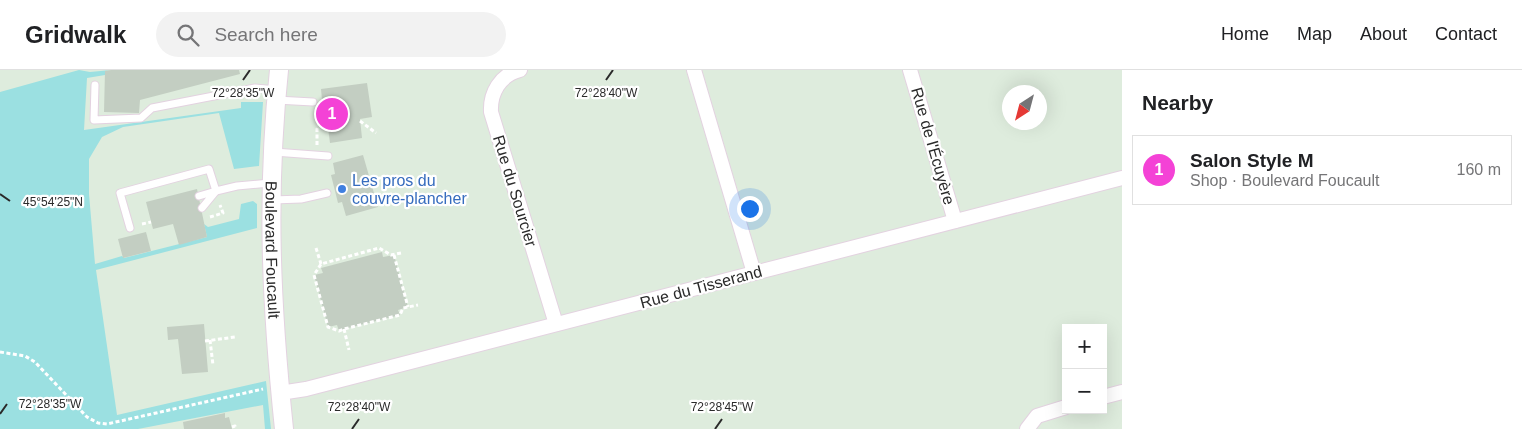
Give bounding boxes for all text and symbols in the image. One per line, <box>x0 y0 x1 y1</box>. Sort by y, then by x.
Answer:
search box <box>156 12 506 57</box>
text: Gridwalk <box>25 21 126 48</box>
icon: search <box>174 21 202 49</box>
text: Search here <box>214 24 318 45</box>
text: Home <box>1221 24 1269 44</box>
text: Map <box>1297 24 1332 44</box>
text: About <box>1360 24 1407 44</box>
text: Contact <box>1435 24 1497 44</box>
street label: Rue de l'Écuyère <box>908 85 959 207</box>
north arrow <box>1002 85 1047 130</box>
text: 72°28'35"W <box>212 86 275 100</box>
text: 72°28'40"W <box>575 86 638 100</box>
text: Nearby <box>1142 91 1213 114</box>
pin: 1 <box>316 95 348 133</box>
street label: Rue du Sourcier <box>490 133 540 249</box>
text: Salon Style M <box>1190 150 1314 171</box>
text: 1 <box>1155 161 1163 178</box>
text: 160 m <box>1457 161 1501 178</box>
place label: Les pros du couvre-plancher <box>352 172 467 207</box>
text: Shop · Boulevard Foucault <box>1190 172 1379 189</box>
street label: Boulevard Foucault <box>263 181 283 320</box>
marker: Les pros du couvre-plancher <box>336 183 348 195</box>
text: 45°54'25"N <box>23 195 83 209</box>
your location <box>737 196 763 222</box>
street label: Rue du Tisserand <box>638 263 764 311</box>
map controls <box>1062 324 1107 414</box>
button: + <box>1062 324 1107 369</box>
button: − <box>1062 369 1107 414</box>
text: 72°28'35"W <box>19 397 82 411</box>
text: 72°28'40"W <box>328 400 391 414</box>
text: 72°28'45"W <box>691 400 754 414</box>

